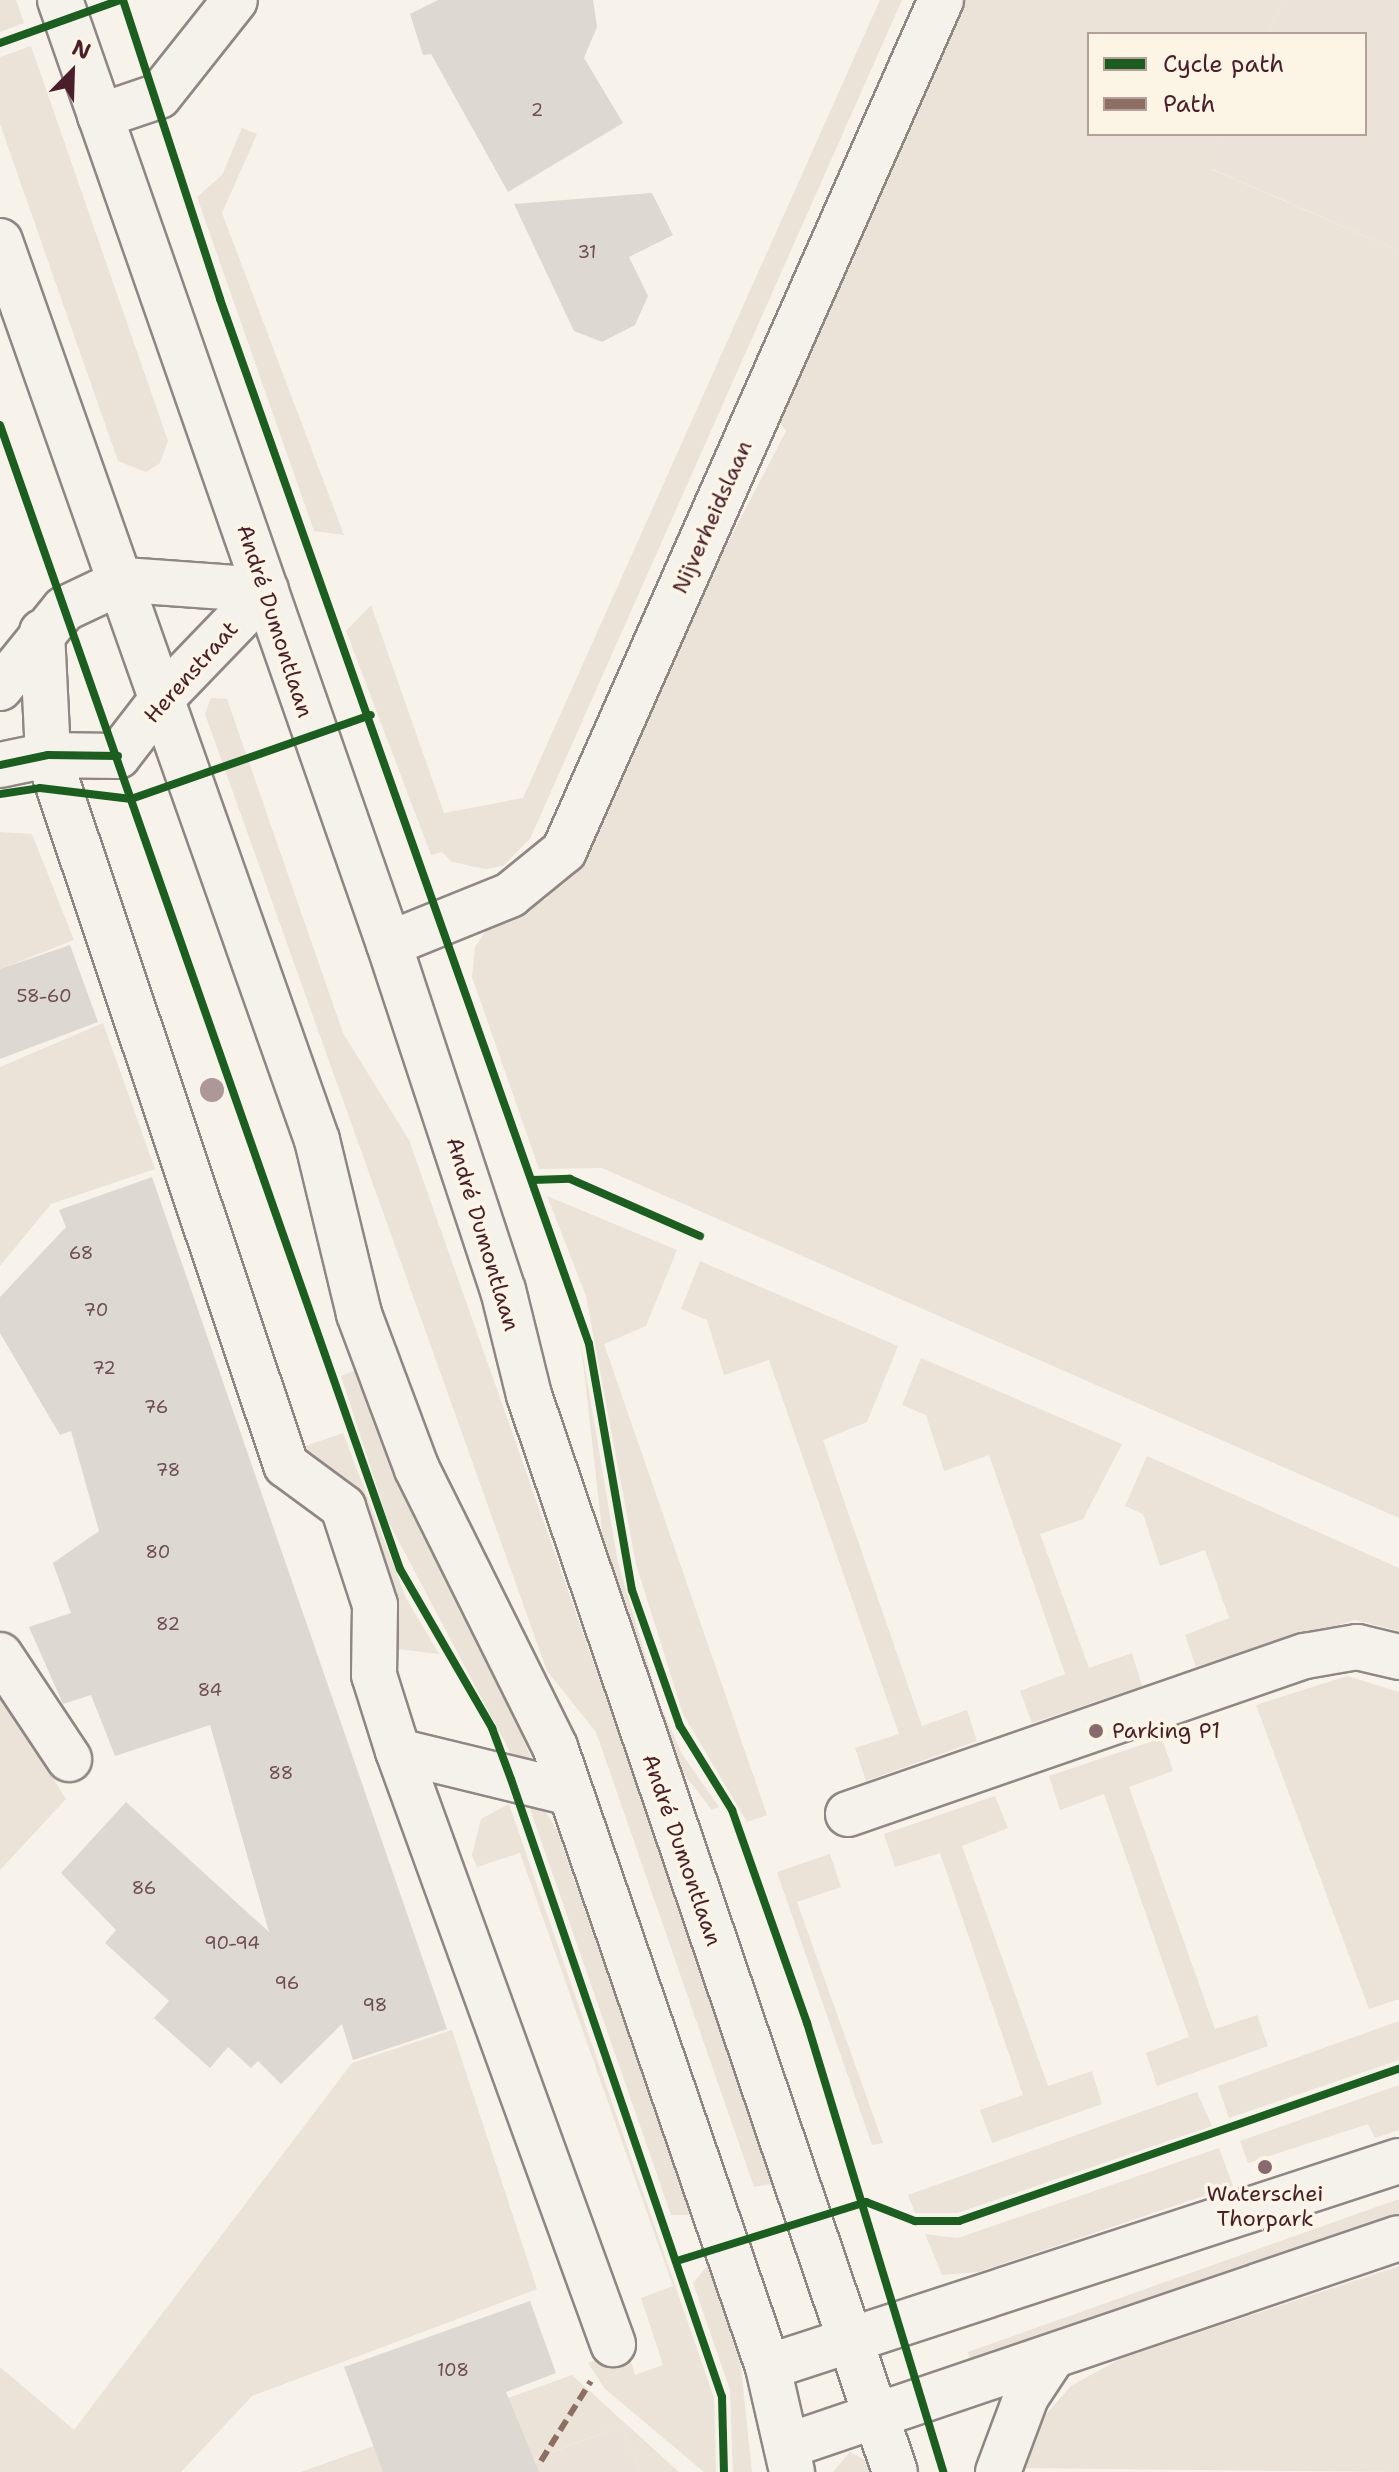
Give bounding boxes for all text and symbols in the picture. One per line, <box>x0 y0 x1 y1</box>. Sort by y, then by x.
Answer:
north arrow <box>32 32 112 112</box>
legend <box>1087 32 1367 136</box>
text: N <box>68 33 95 66</box>
text: Cycle path <box>1163 48 1284 80</box>
text: Path <box>1163 88 1215 120</box>
house number: 2 <box>531 99 543 121</box>
house number: 31 <box>577 241 597 263</box>
street label: Nijverheidslaan <box>666 436 758 598</box>
street label: André Dumontlaan <box>231 521 319 721</box>
street label: Herenstraat <box>138 616 244 728</box>
house number: 58-60 <box>17 985 71 1007</box>
street label: André Dumontlaan <box>441 1134 525 1334</box>
house number: 68 <box>69 1242 93 1264</box>
house number: 70 <box>84 1299 108 1321</box>
house number: 72 <box>92 1357 116 1379</box>
house number: 76 <box>144 1396 168 1418</box>
house number: 78 <box>156 1459 180 1481</box>
house number: 80 <box>146 1541 170 1563</box>
house number: 82 <box>156 1613 180 1635</box>
house number: 84 <box>198 1679 222 1701</box>
place label: Parking P1 <box>1112 1718 1220 1744</box>
marker: Parking P1 <box>1087 1722 1105 1740</box>
street label: André Dumontlaan <box>637 1751 727 1949</box>
house number: 88 <box>269 1762 293 1784</box>
house number: 86 <box>132 1877 156 1899</box>
house number: 90-94 <box>204 1932 260 1954</box>
house number: 96 <box>275 1972 299 1994</box>
house number: 98 <box>363 1994 387 2016</box>
marker: Waterschei Thorpark <box>1256 2158 1274 2176</box>
place label: Waterschei Thorpark <box>1206 2180 1324 2232</box>
house number: 108 <box>437 2359 469 2381</box>

